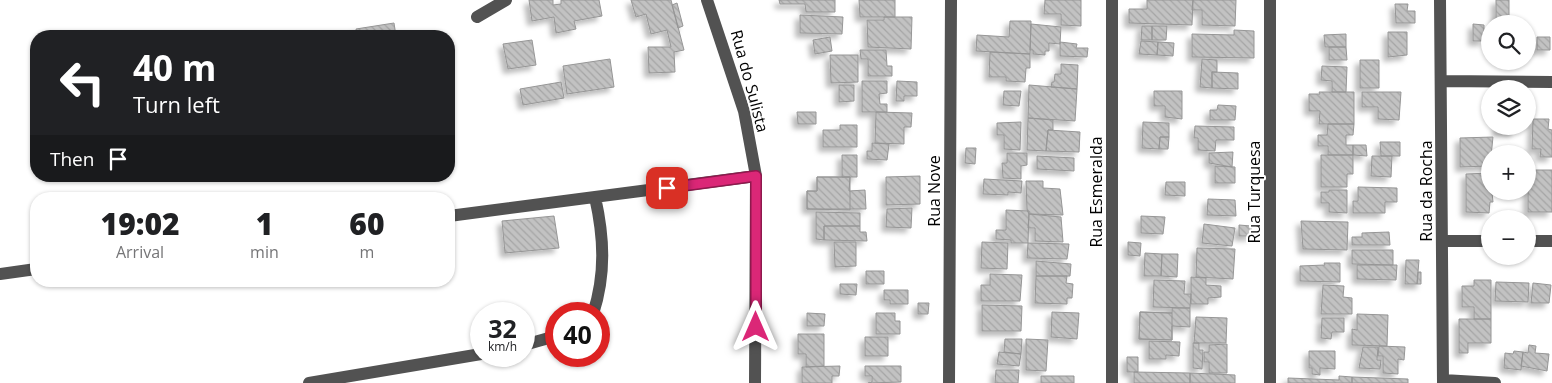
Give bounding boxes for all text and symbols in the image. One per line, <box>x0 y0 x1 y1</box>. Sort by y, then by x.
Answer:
map controls <box>1481 15 1536 265</box>
button: search <box>1481 15 1536 70</box>
street label: Rua do Sulista <box>726 27 774 135</box>
text: 40 m <box>133 44 216 91</box>
icon: left <box>50 50 115 115</box>
button: layers <box>1481 80 1536 135</box>
text: Turn left <box>133 89 220 119</box>
street label: Rua Esmeralda <box>1085 136 1107 248</box>
street label: Rua da Rocha <box>1415 140 1437 242</box>
street label: Rua Turquesa <box>1243 141 1265 244</box>
icon: arrive <box>104 145 132 173</box>
button: + <box>1481 145 1536 200</box>
text: Then <box>50 146 94 172</box>
street label: Rua Nove <box>923 155 945 227</box>
pin <box>646 167 688 209</box>
icon: arrive <box>653 174 681 202</box>
text: 19:02 <box>101 203 180 244</box>
text: 1 <box>256 203 273 244</box>
text: 60 <box>349 203 384 244</box>
button: − <box>1481 210 1536 265</box>
text: Arrival <box>116 241 164 263</box>
text: min <box>250 241 279 263</box>
text: m <box>359 241 374 263</box>
position arrow <box>729 300 781 352</box>
speed limit sign: 40 <box>545 302 610 367</box>
text: 32 <box>488 311 517 345</box>
text: km/h <box>488 338 517 355</box>

